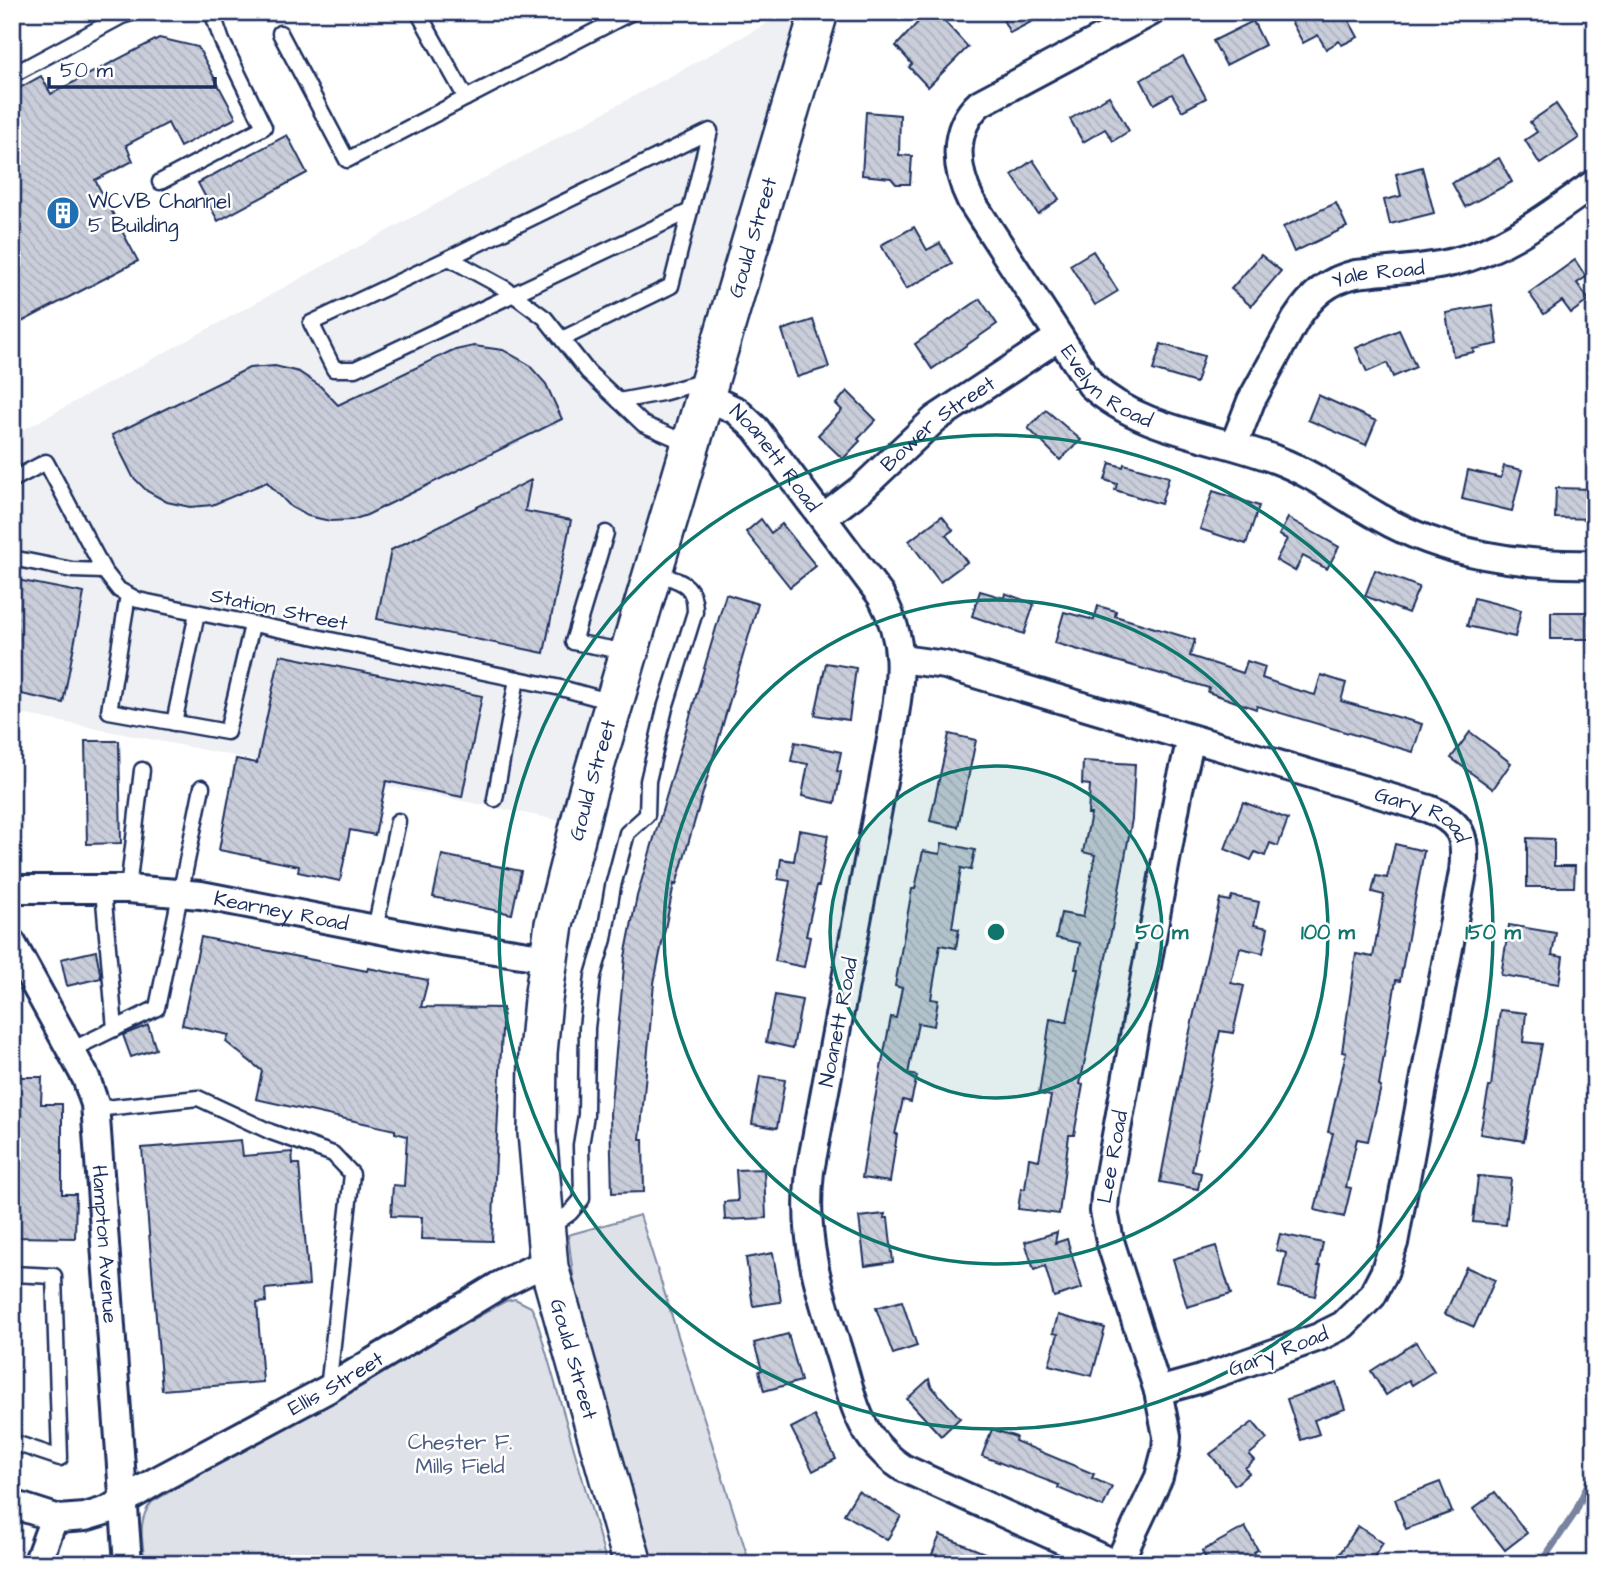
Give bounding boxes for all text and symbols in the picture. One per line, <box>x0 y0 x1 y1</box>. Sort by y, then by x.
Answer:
scale bar <box>49 46 215 90</box>
text: 50 m <box>60 56 114 85</box>
street label: Gould Street <box>721 173 784 301</box>
place label: WCVB Channel 5 Building <box>88 187 231 242</box>
building icon: WCVB Channel 5 Building <box>44 194 82 232</box>
street label: Yale Road <box>1327 253 1426 296</box>
street label: Evelyn Road <box>1053 339 1157 435</box>
street label: Bower Street <box>874 369 1002 478</box>
street label: Noanett Road <box>723 397 827 518</box>
street label: Station Street <box>207 581 351 638</box>
street label: Gould Street <box>562 716 623 844</box>
street label: Gary Road <box>1371 780 1477 846</box>
street label: Kearney Road <box>211 884 351 938</box>
text: 50 m <box>1136 918 1189 947</box>
text: 100 m <box>1301 918 1356 947</box>
text: 150 m <box>1465 918 1521 947</box>
centre of rings <box>984 920 1008 944</box>
street label: Noanett Road <box>812 955 865 1089</box>
street label: Lee Road <box>1090 1108 1135 1206</box>
street label: Hampton Avenue <box>84 1164 125 1325</box>
street label: Gould Street <box>542 1295 605 1423</box>
street label: Gary Road <box>1224 1319 1333 1386</box>
street label: Ellis Street <box>283 1344 390 1423</box>
park label: Chester F. Mills Field <box>408 1428 512 1481</box>

